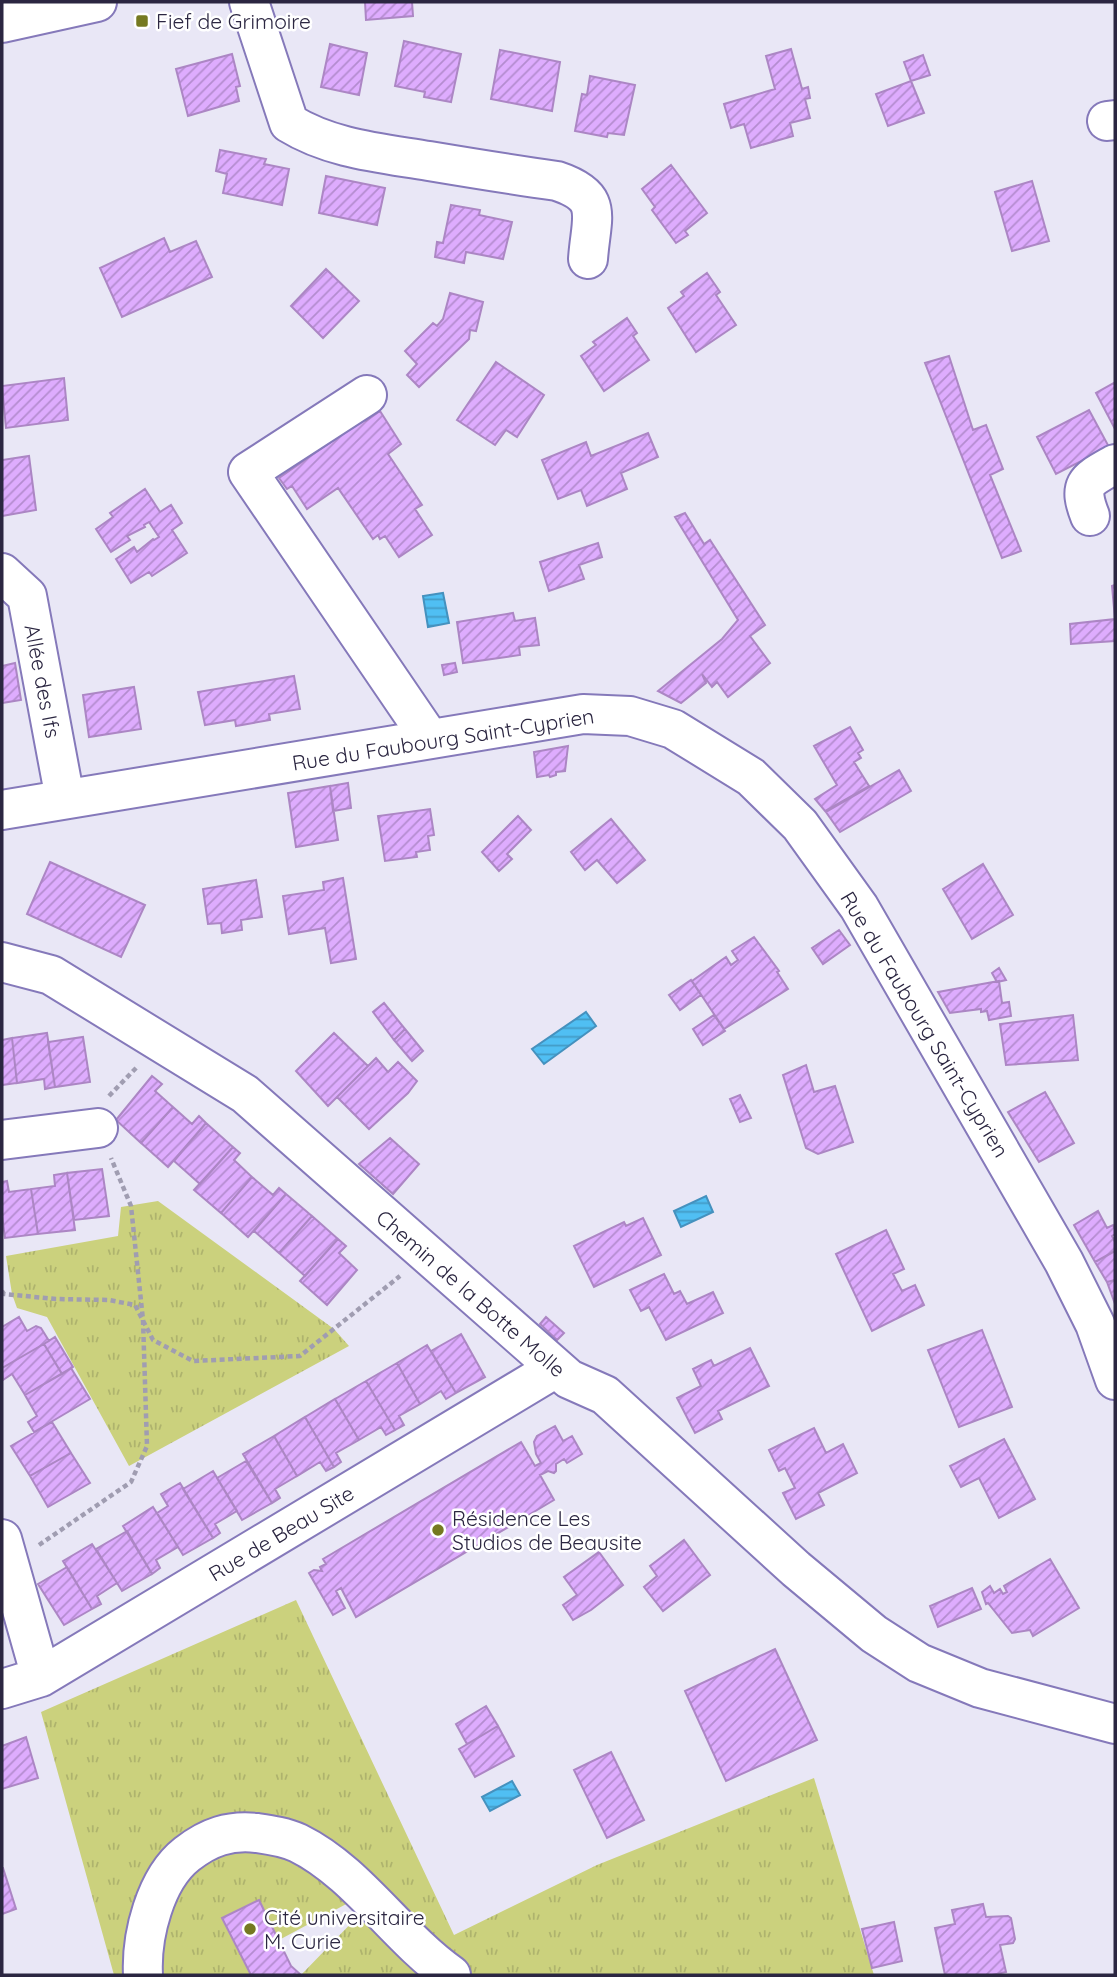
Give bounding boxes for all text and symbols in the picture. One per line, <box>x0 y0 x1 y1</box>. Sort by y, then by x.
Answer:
place label: Fief de Grimoire <box>156 8 311 34</box>
marker: Fief de Grimoire <box>134 13 150 29</box>
street label: Allée des Ifs <box>19 622 67 740</box>
street label: Rue du Faubourg Saint-Cyprien <box>290 702 596 776</box>
street label: Rue du Faubourg Saint-Cyprien <box>835 886 1015 1162</box>
street label: Chemin de la Botte Molle <box>371 1204 571 1382</box>
street label: Rue de Beau Site <box>204 1479 358 1587</box>
place label: Résidence Les Studios de Beausite <box>452 1505 642 1555</box>
marker: Résidence Les Studios de Beausite <box>430 1522 446 1538</box>
place label: Cité universitaire M. Curie <box>264 1904 425 1954</box>
marker: Cité universitaire M. Curie <box>242 1921 258 1937</box>

